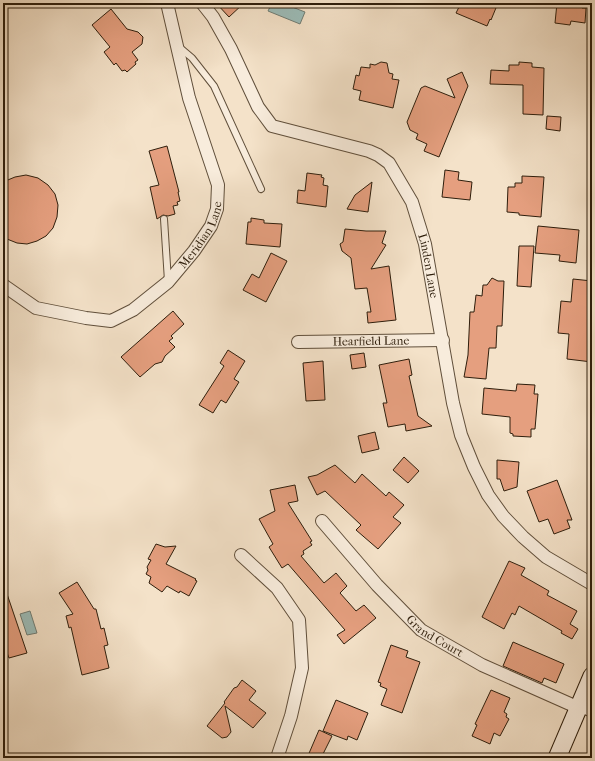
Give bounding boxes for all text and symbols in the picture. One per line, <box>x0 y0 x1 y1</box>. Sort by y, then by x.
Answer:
street label: Meridian Lane <box>176 201 224 271</box>
street label: Linden Lane <box>415 232 441 299</box>
street label: Hearfield Lane <box>333 333 409 349</box>
street label: Grand Court <box>403 612 466 660</box>

